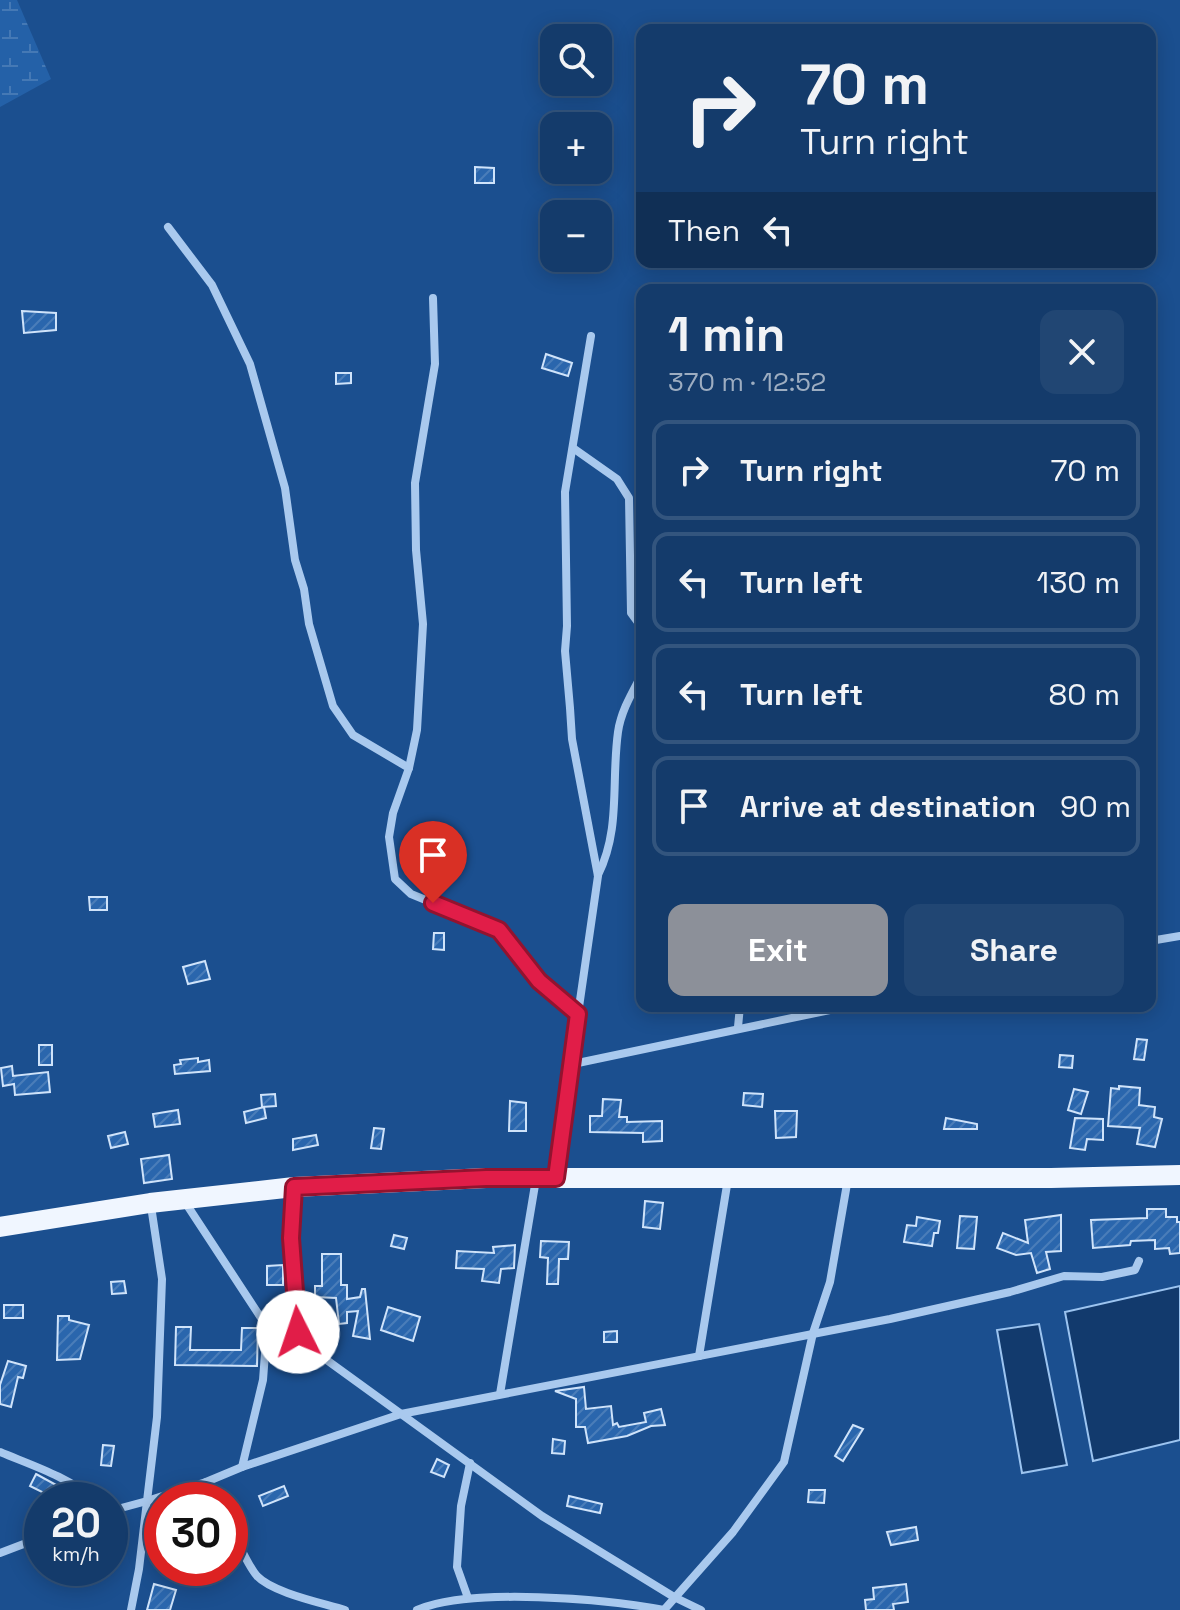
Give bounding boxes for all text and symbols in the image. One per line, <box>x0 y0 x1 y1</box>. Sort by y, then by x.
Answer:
map controls <box>540 24 612 272</box>
button: search <box>540 24 612 96</box>
text: 70 m <box>800 49 929 120</box>
icon: right <box>668 56 772 160</box>
button: + <box>540 112 612 184</box>
text: Turn right <box>800 119 969 165</box>
button: − <box>540 200 612 272</box>
icon: left <box>756 208 800 252</box>
text: Then <box>668 211 740 250</box>
text: 1 min <box>668 304 785 365</box>
button: close <box>1040 310 1124 394</box>
text: 370 m · 12:52 <box>668 365 826 399</box>
icon: right <box>672 448 716 492</box>
text: Turn right <box>740 451 883 490</box>
text: 70 m <box>1051 451 1120 490</box>
icon: left <box>672 560 716 604</box>
text: Turn left <box>740 563 863 602</box>
text: 130 m <box>1037 563 1120 602</box>
icon: left <box>672 672 716 716</box>
text: Turn left <box>740 675 863 714</box>
text: 80 m <box>1049 675 1120 714</box>
icon: arrive <box>672 784 716 828</box>
text: Arrive at destination <box>740 787 1036 826</box>
text: 90 m <box>1060 787 1131 826</box>
pin <box>399 821 467 903</box>
icon: arrive <box>411 833 455 877</box>
button: Exit <box>668 904 888 996</box>
button: Share <box>904 904 1124 996</box>
position arrow <box>256 1290 340 1374</box>
speed limit sign: 30 <box>144 1482 248 1586</box>
text: 20 <box>51 1498 101 1549</box>
text: km/h <box>52 1541 100 1567</box>

